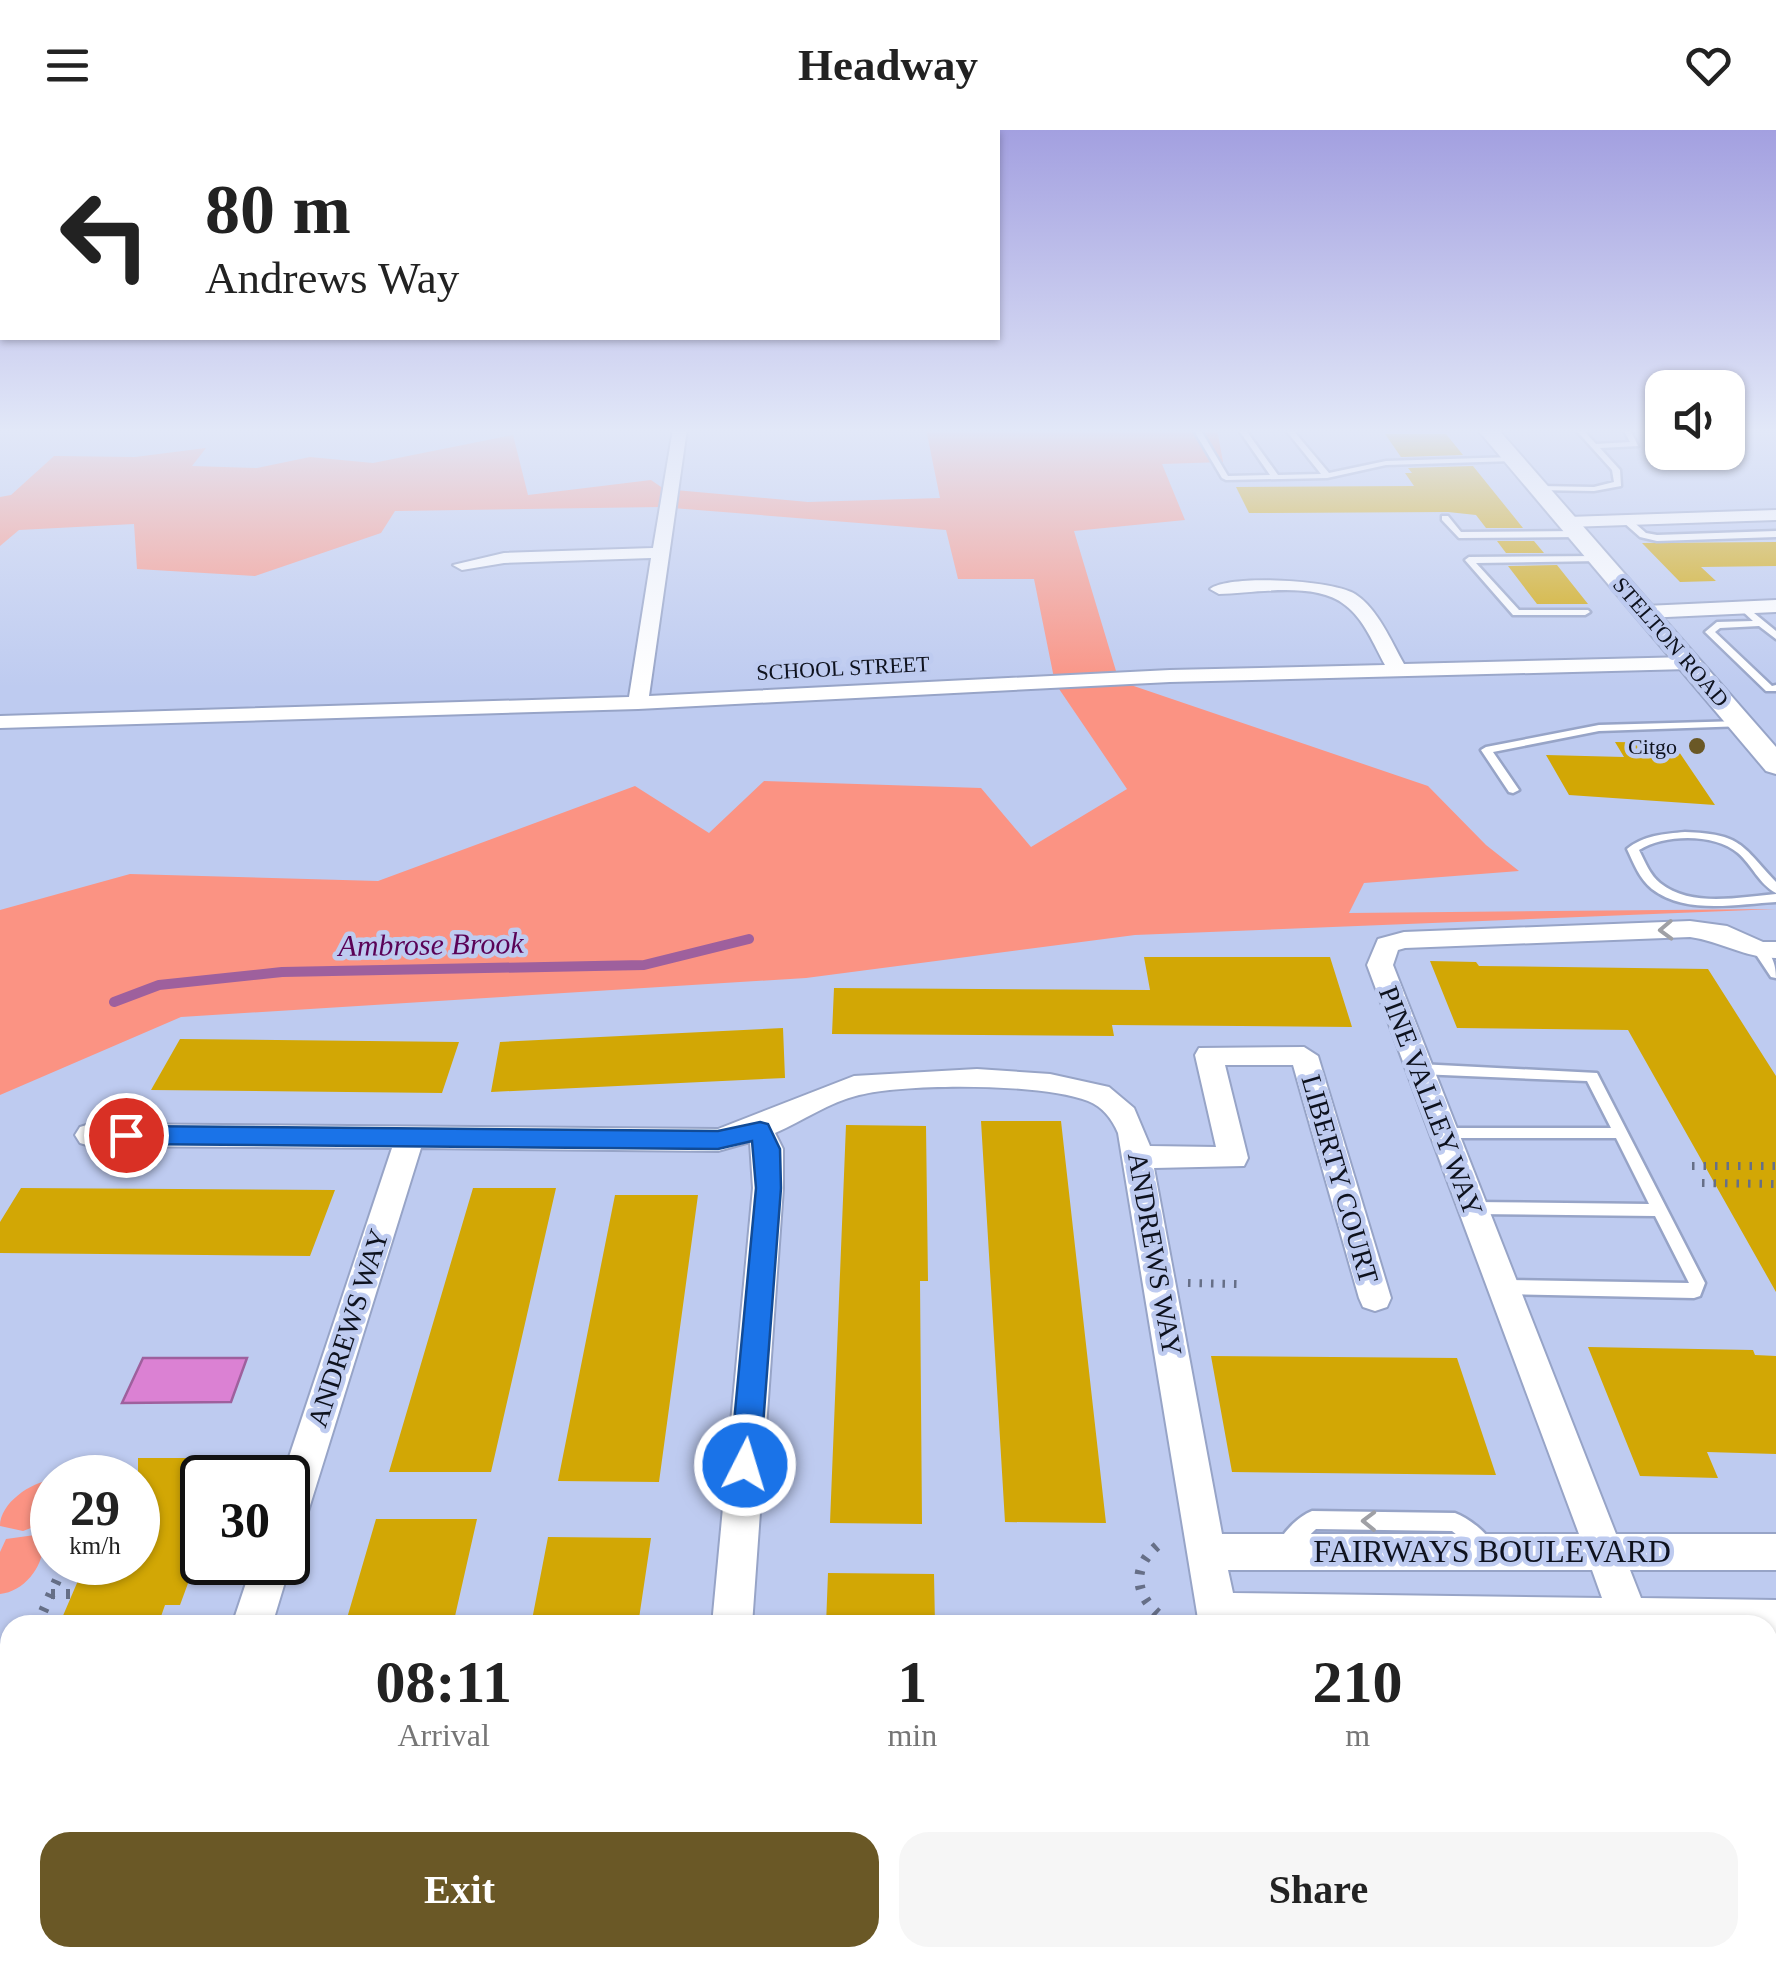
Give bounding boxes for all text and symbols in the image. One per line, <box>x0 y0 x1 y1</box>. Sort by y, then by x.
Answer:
icon: menu <box>40 38 95 93</box>
icon: heart <box>1681 38 1736 93</box>
text: Headway <box>798 40 978 90</box>
icon: left <box>40 170 170 300</box>
text: 80 m <box>205 171 351 248</box>
text: Andrews Way <box>205 253 459 303</box>
map controls <box>1645 370 1745 470</box>
button: sound <box>1645 370 1745 470</box>
street label: STELTON ROAD <box>1608 572 1734 712</box>
street label: SCHOOL STREET <box>756 651 931 685</box>
place label: Citgo <box>1628 734 1677 759</box>
marker: Citgo <box>1686 735 1708 757</box>
one-way arrow <box>1657 920 1673 941</box>
water label: Ambrose Brook <box>336 926 525 962</box>
street label: PINE VALLEY WAY <box>1373 982 1489 1220</box>
street label: LIBERTY COURT <box>1295 1071 1385 1287</box>
pin <box>84 1093 169 1178</box>
icon: arrive <box>99 1108 154 1163</box>
street label: ANDREWS WAY <box>1122 1150 1188 1358</box>
street label: ANDREWS WAY <box>301 1225 395 1431</box>
position arrow <box>693 1413 797 1517</box>
speed limit sign: 30 <box>180 1455 310 1585</box>
text: 29 <box>70 1480 120 1536</box>
one-way arrow <box>1361 1510 1376 1532</box>
text: km/h <box>69 1532 121 1559</box>
street label: FAIRWAYS BOULEVARD <box>1313 1533 1671 1569</box>
text: 08:11 <box>375 1649 512 1715</box>
text: 1 <box>897 1649 927 1715</box>
text: 210 <box>1313 1649 1403 1715</box>
text: Arrival <box>398 1717 490 1753</box>
text: min <box>887 1717 937 1753</box>
text: m <box>1345 1717 1370 1753</box>
button: Exit <box>40 1832 879 1947</box>
button: Share <box>899 1832 1738 1947</box>

